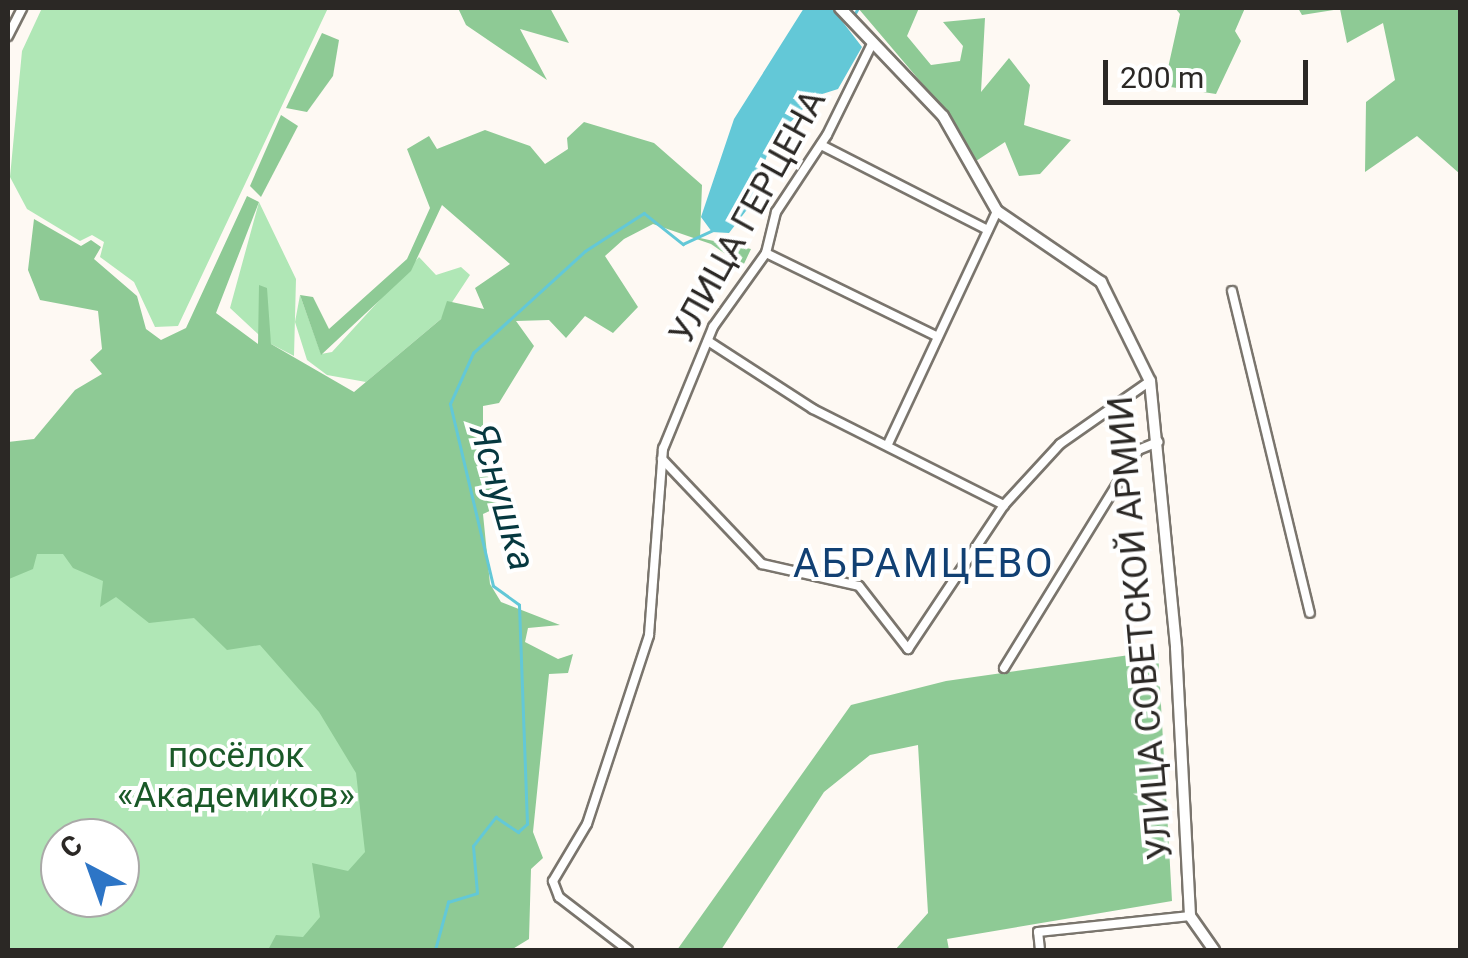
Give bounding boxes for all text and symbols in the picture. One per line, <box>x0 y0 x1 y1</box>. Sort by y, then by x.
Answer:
scale bar <box>1108 40 1313 102</box>
text: 200 m <box>1120 60 1204 95</box>
street label: УЛИЦА ГЕРЦЕНА <box>661 83 835 351</box>
street label: УЛИЦА СОВЕТСКОЙ АРМИИ <box>1100 394 1182 862</box>
water label: Яснушка <box>459 418 545 576</box>
district label: АБРАМЦЕВО <box>793 540 1055 588</box>
park label: посёлок «Академиков» <box>117 735 355 817</box>
north arrow <box>40 818 140 918</box>
text: С <box>54 828 89 865</box>

